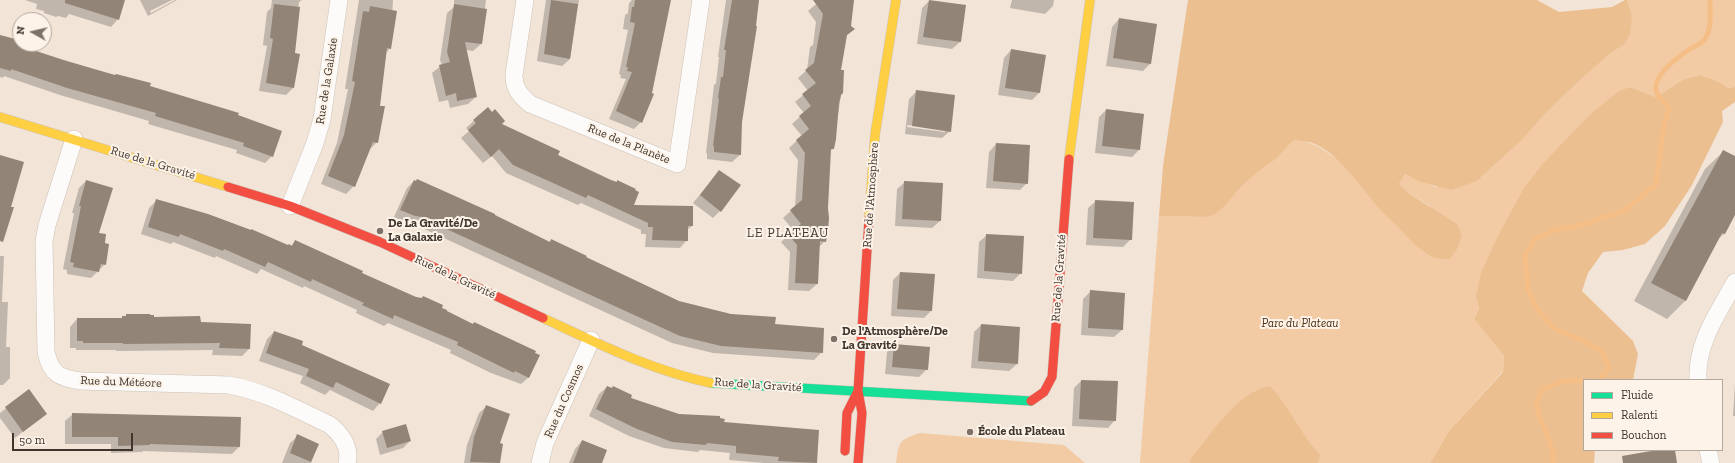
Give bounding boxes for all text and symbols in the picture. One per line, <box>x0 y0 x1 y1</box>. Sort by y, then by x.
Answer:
north arrow <box>12 12 52 52</box>
text: N <box>14 25 28 35</box>
street label: Rue de la Galaxie <box>313 37 341 125</box>
street label: Rue de la Planète <box>586 121 672 167</box>
street label: Rue de l'Atmosphère <box>860 142 882 248</box>
street label: Rue de la Gravité <box>109 143 197 183</box>
place label: De La Gravité/De La Galaxie <box>388 217 478 245</box>
district label: LE PLATEAU <box>747 225 829 241</box>
marker: De La Gravité/De La Galaxie <box>375 226 385 236</box>
street label: Rue de la Gravité <box>1049 234 1069 322</box>
street label: Rue de la Gravité <box>412 252 498 302</box>
park label: Parc du Plateau <box>1262 317 1338 331</box>
place label: De l'Atmosphère/De La Gravité <box>842 325 948 353</box>
marker: De l'Atmosphère/De La Gravité <box>829 334 839 344</box>
street label: Rue du Cosmos <box>541 362 587 440</box>
street label: Rue du Météore <box>80 373 162 391</box>
street label: Rue de la Gravité <box>714 375 802 395</box>
legend <box>1583 379 1723 451</box>
text: Fluide <box>1621 388 1653 402</box>
text: Ralenti <box>1621 408 1658 422</box>
scale bar <box>14 425 135 451</box>
place label: École du Plateau <box>978 425 1065 439</box>
marker: École du Plateau <box>965 427 975 437</box>
text: Bouchon <box>1621 428 1666 442</box>
text: 50 m <box>19 433 45 447</box>

